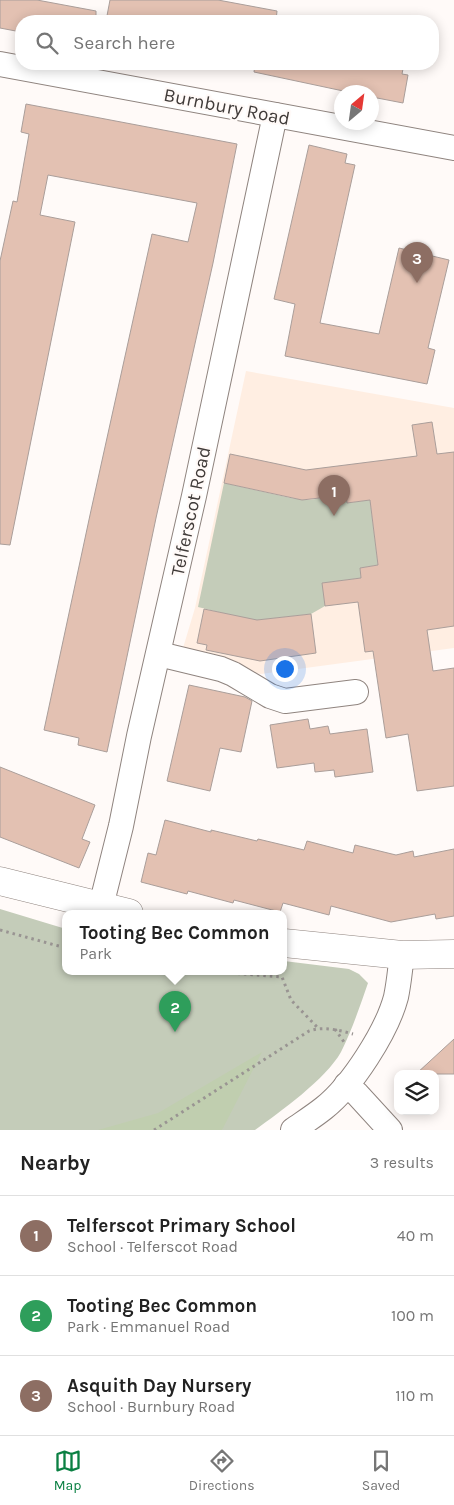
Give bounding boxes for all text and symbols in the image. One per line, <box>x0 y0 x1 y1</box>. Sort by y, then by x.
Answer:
search box <box>15 15 439 70</box>
icon: search <box>33 29 61 57</box>
text: Search here <box>73 32 175 54</box>
street label: Burnbury Road <box>162 84 292 130</box>
north arrow <box>334 85 379 130</box>
pin: 3 <box>401 242 433 283</box>
street label: Telferscot Road <box>167 444 215 578</box>
pin: 1 <box>318 475 350 516</box>
your location <box>272 656 298 682</box>
popup <box>62 910 287 975</box>
text: Tooting Bec Common <box>79 922 270 944</box>
text: Park <box>79 944 112 963</box>
pin: 2 <box>159 991 191 1032</box>
map controls <box>394 1070 439 1115</box>
button: layers <box>394 1070 439 1115</box>
text: Nearby <box>20 1151 90 1175</box>
text: 3 results <box>370 1153 434 1172</box>
text: Telferscot Primary School <box>67 1215 296 1237</box>
text: 1 <box>33 1226 39 1245</box>
text: 40 m <box>397 1226 434 1245</box>
text: School · Telferscot Road <box>67 1237 238 1256</box>
text: Tooting Bec Common <box>67 1295 257 1317</box>
text: 2 <box>31 1306 41 1325</box>
text: 100 m <box>391 1306 434 1325</box>
text: Park · Emmanuel Road <box>67 1317 230 1336</box>
text: Asquith Day Nursery <box>67 1375 251 1397</box>
text: 3 <box>31 1386 41 1405</box>
text: 110 m <box>395 1386 434 1405</box>
text: School · Burnbury Road <box>67 1397 235 1416</box>
tab: Map <box>54 1447 82 1494</box>
tab: Directions <box>189 1447 255 1494</box>
tab: Saved <box>362 1447 400 1494</box>

